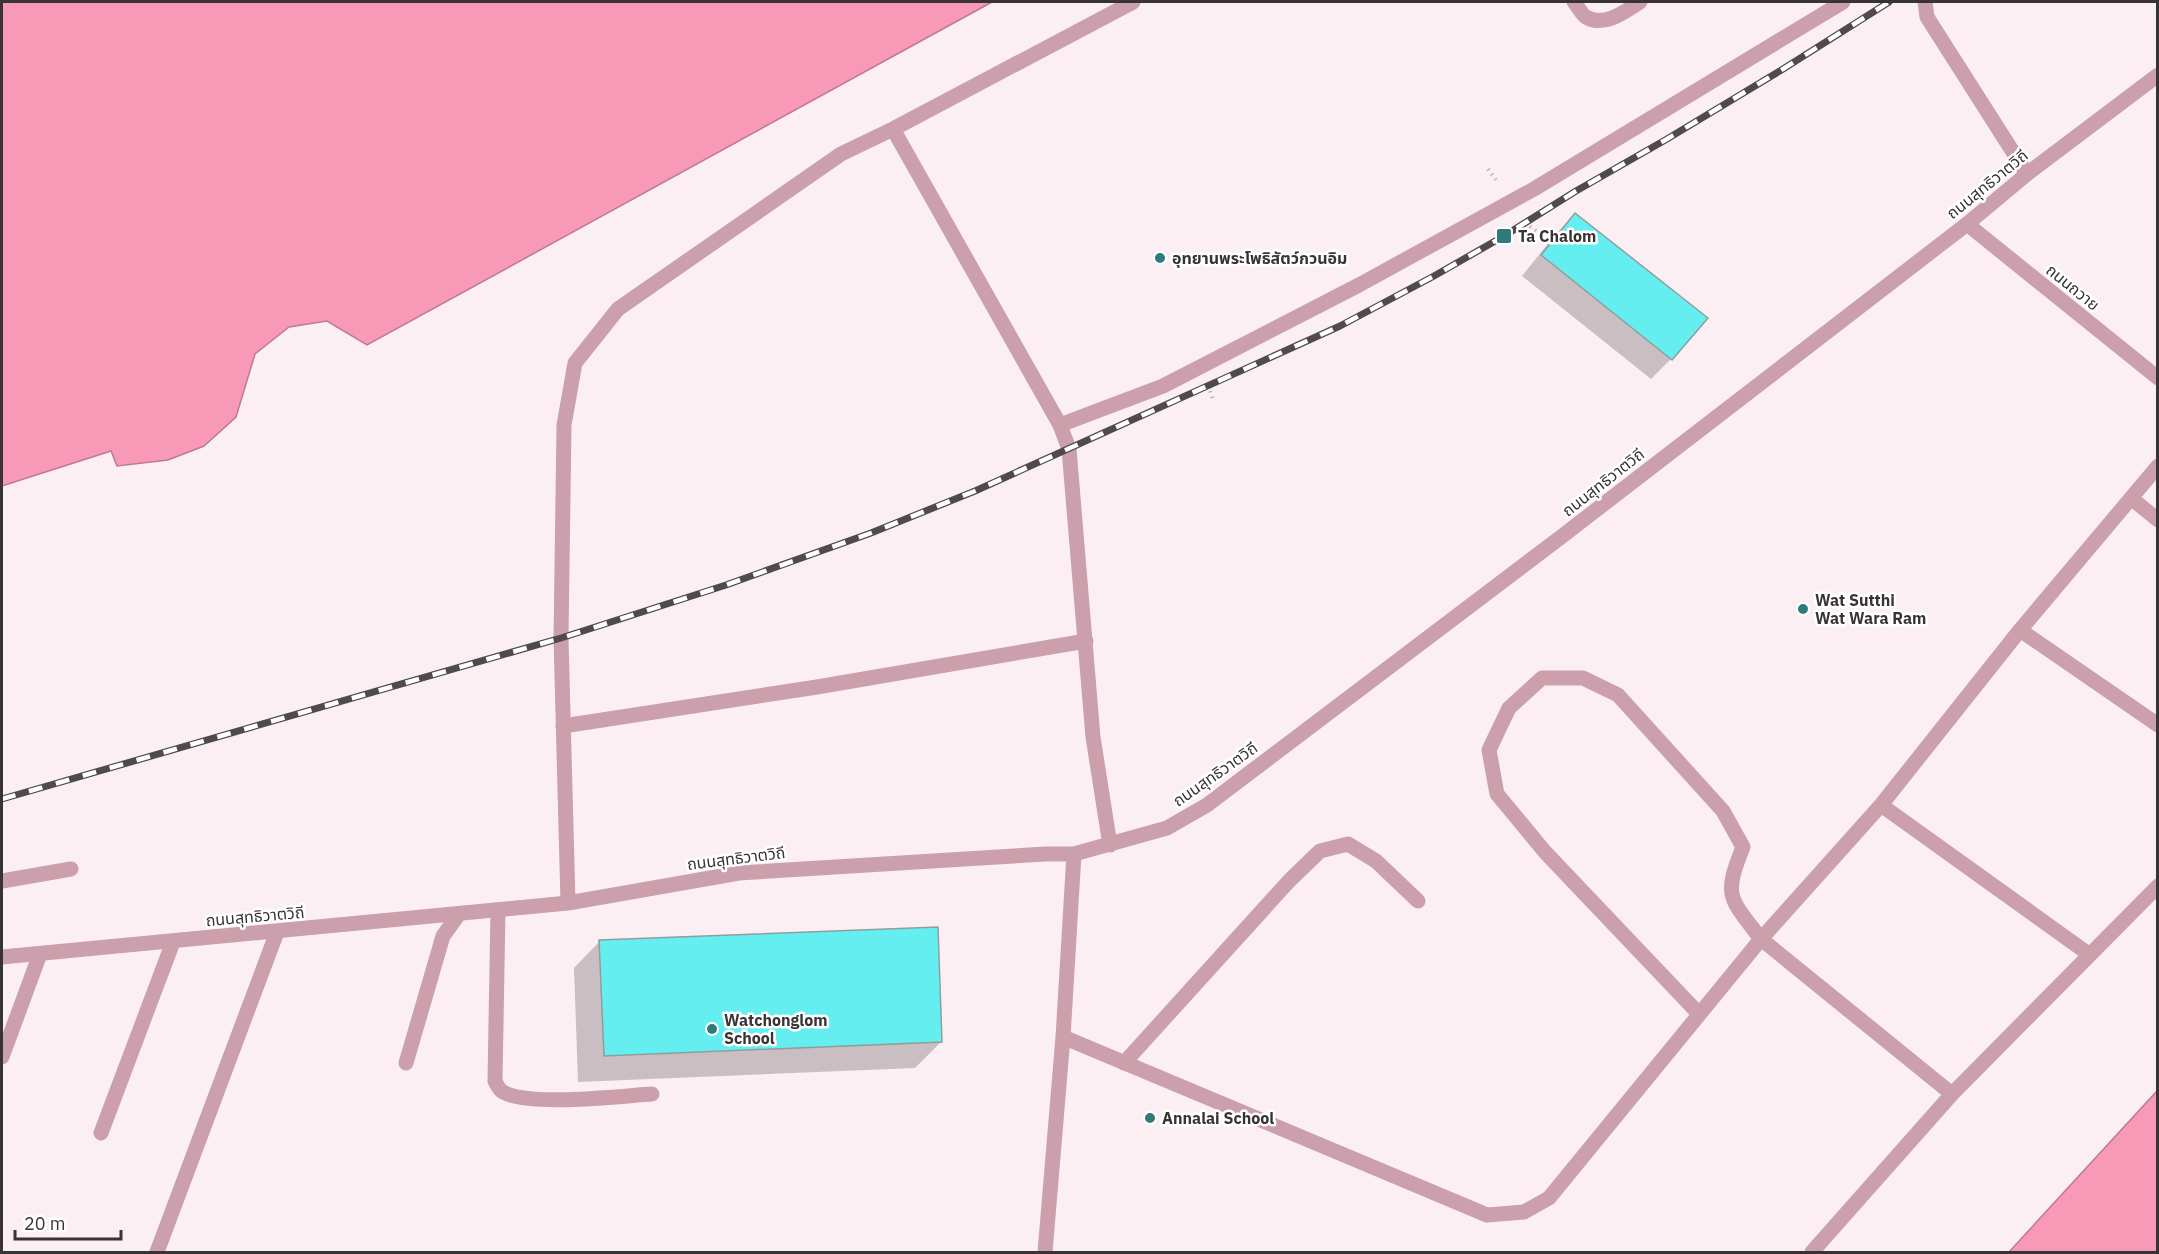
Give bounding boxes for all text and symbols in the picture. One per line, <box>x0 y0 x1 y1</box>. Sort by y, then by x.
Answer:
street label: ถนนสุทธิวาตวิถี <box>1942 145 2032 223</box>
place label: Ta Chalom <box>1518 226 1596 246</box>
marker: Ta Chalom <box>1495 227 1513 245</box>
place label: อุทยานพระโพธิสัตว์กวนอิม <box>1172 248 1347 268</box>
marker: อุทยานพระโพธิสัตว์กวนอิม <box>1153 251 1167 265</box>
street label: ถนนถวาย <box>2042 259 2104 315</box>
street label: ถนนสุทธิวาตวิถี <box>1558 444 1648 520</box>
place label: Wat Sutthi Wat Wara Ram <box>1815 590 1926 628</box>
marker: Wat Sutthi Wat Wara Ram <box>1796 602 1810 616</box>
street label: ถนนสุทธิวาตวิถี <box>1169 737 1261 811</box>
street label: ถนนสุทธิวาตวิถี <box>686 842 786 874</box>
street label: ถนนสุทธิวาตวิถี <box>205 902 305 930</box>
place label: Watchonglom School <box>724 1010 828 1048</box>
marker: Watchonglom School <box>705 1022 719 1036</box>
place label: Annalai School <box>1162 1108 1274 1128</box>
marker: Annalai School <box>1143 1111 1157 1125</box>
scale bar <box>15 1203 122 1241</box>
text: 20 m <box>24 1212 66 1235</box>

